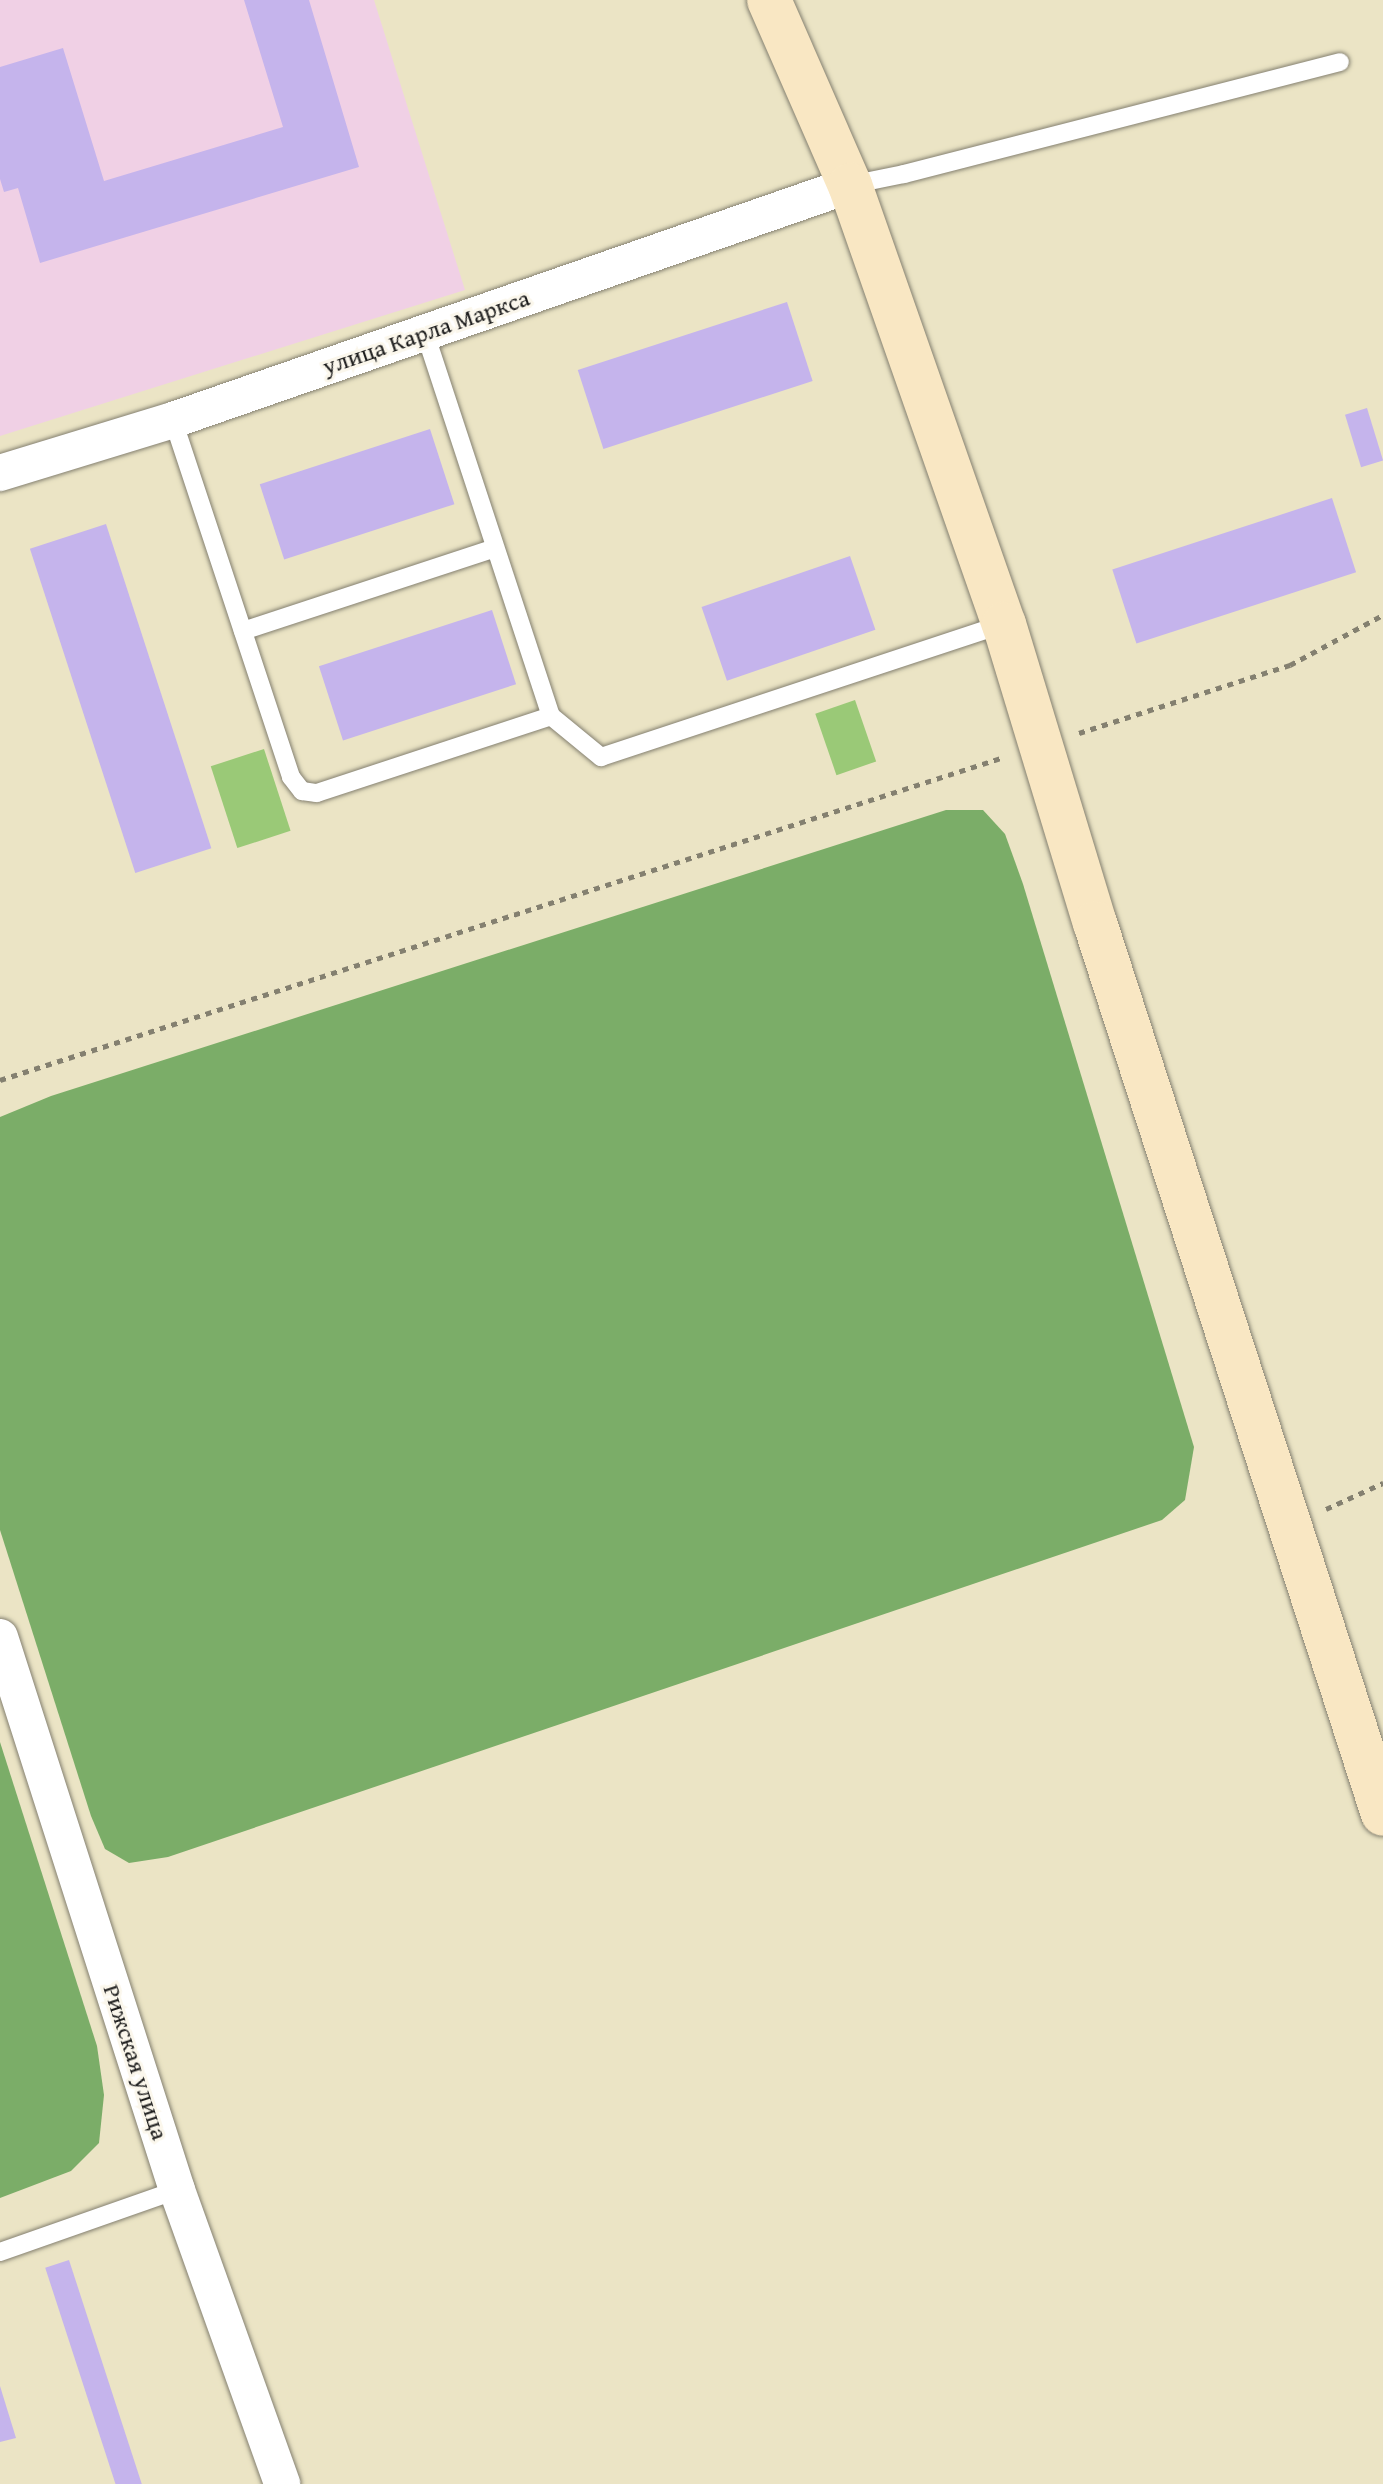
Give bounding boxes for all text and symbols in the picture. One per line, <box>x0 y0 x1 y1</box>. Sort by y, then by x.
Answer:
street label: улица Карла Маркса <box>319 283 533 381</box>
street label: Рижская улица <box>97 1981 175 2143</box>

